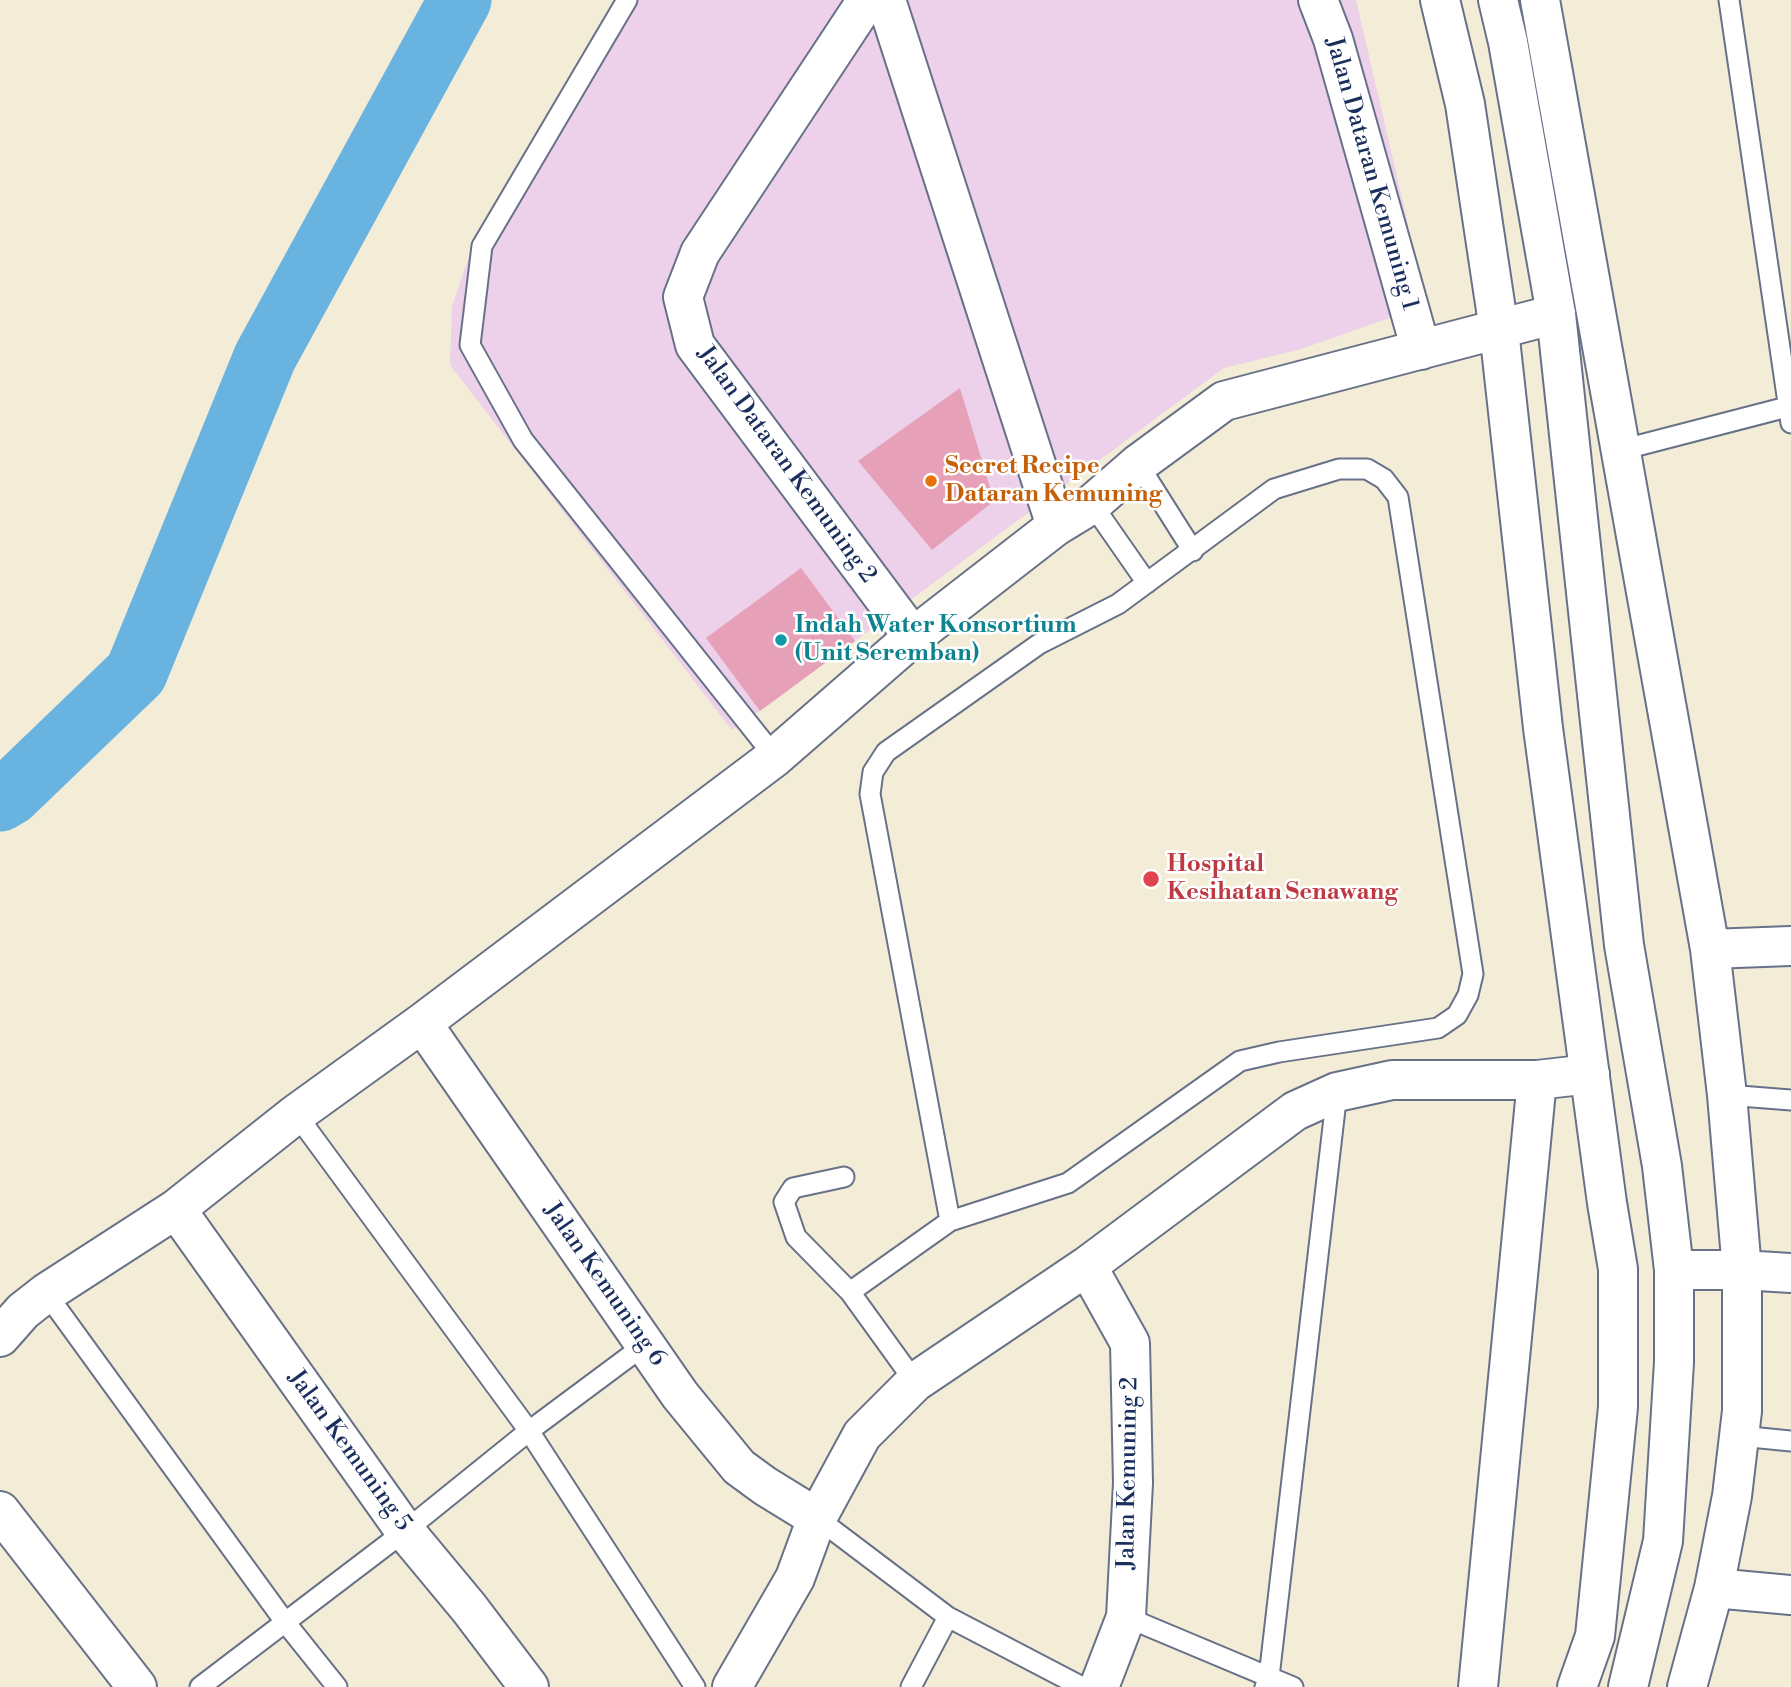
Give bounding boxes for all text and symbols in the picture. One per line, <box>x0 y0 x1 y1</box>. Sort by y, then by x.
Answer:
street label: Jalan Dataran Kemuning 1 <box>1318 34 1424 314</box>
street label: Jalan Dataran Kemuning 2 <box>690 341 882 589</box>
place label: Secret Recipe Dataran Kemuning <box>945 453 1162 509</box>
marker: Secret Recipe Dataran Kemuning <box>923 473 939 489</box>
place label: Indah Water Konsortium (Unit Seremban) <box>795 612 1077 668</box>
marker: Indah Water Konsortium (Unit Seremban) <box>773 632 789 648</box>
place label: Hospital Kesihatan Senawang <box>1167 851 1398 907</box>
marker: Hospital Kesihatan Senawang <box>1141 869 1161 889</box>
street label: Jalan Kemuning 6 <box>537 1197 671 1373</box>
street label: Jalan Kemuning 5 <box>281 1365 417 1537</box>
street label: Jalan Kemuning 2 <box>1113 1376 1145 1570</box>

